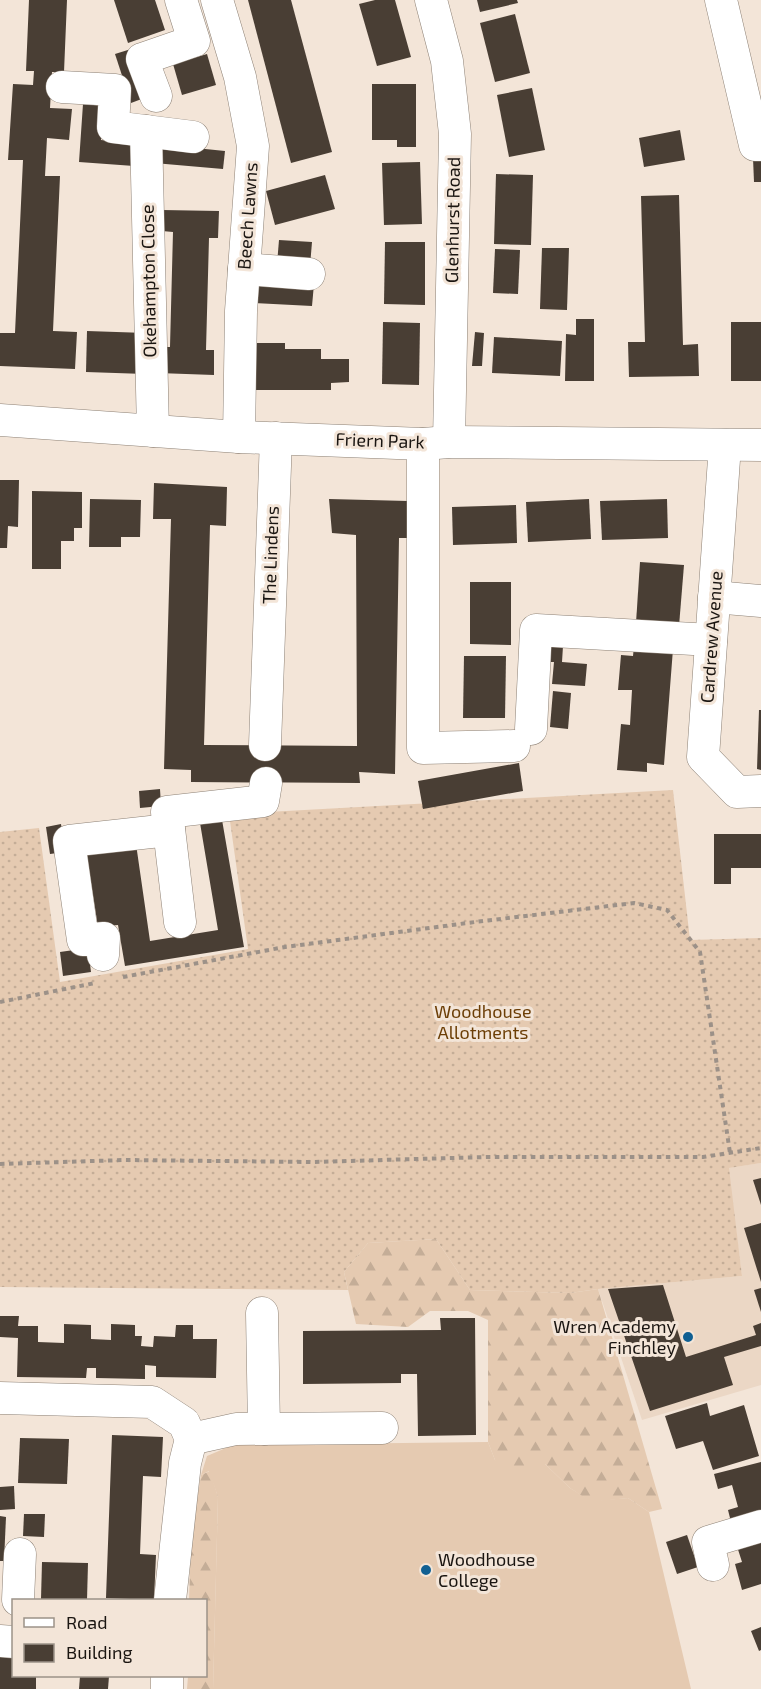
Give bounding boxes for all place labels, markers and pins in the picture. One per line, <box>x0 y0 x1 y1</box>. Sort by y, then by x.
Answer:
place label: Wren Academy Finchley <box>553 1315 676 1358</box>
marker: Wren Academy Finchley <box>681 1330 695 1344</box>
place label: Woodhouse College <box>438 1548 535 1591</box>
marker: Woodhouse College <box>419 1563 433 1577</box>

